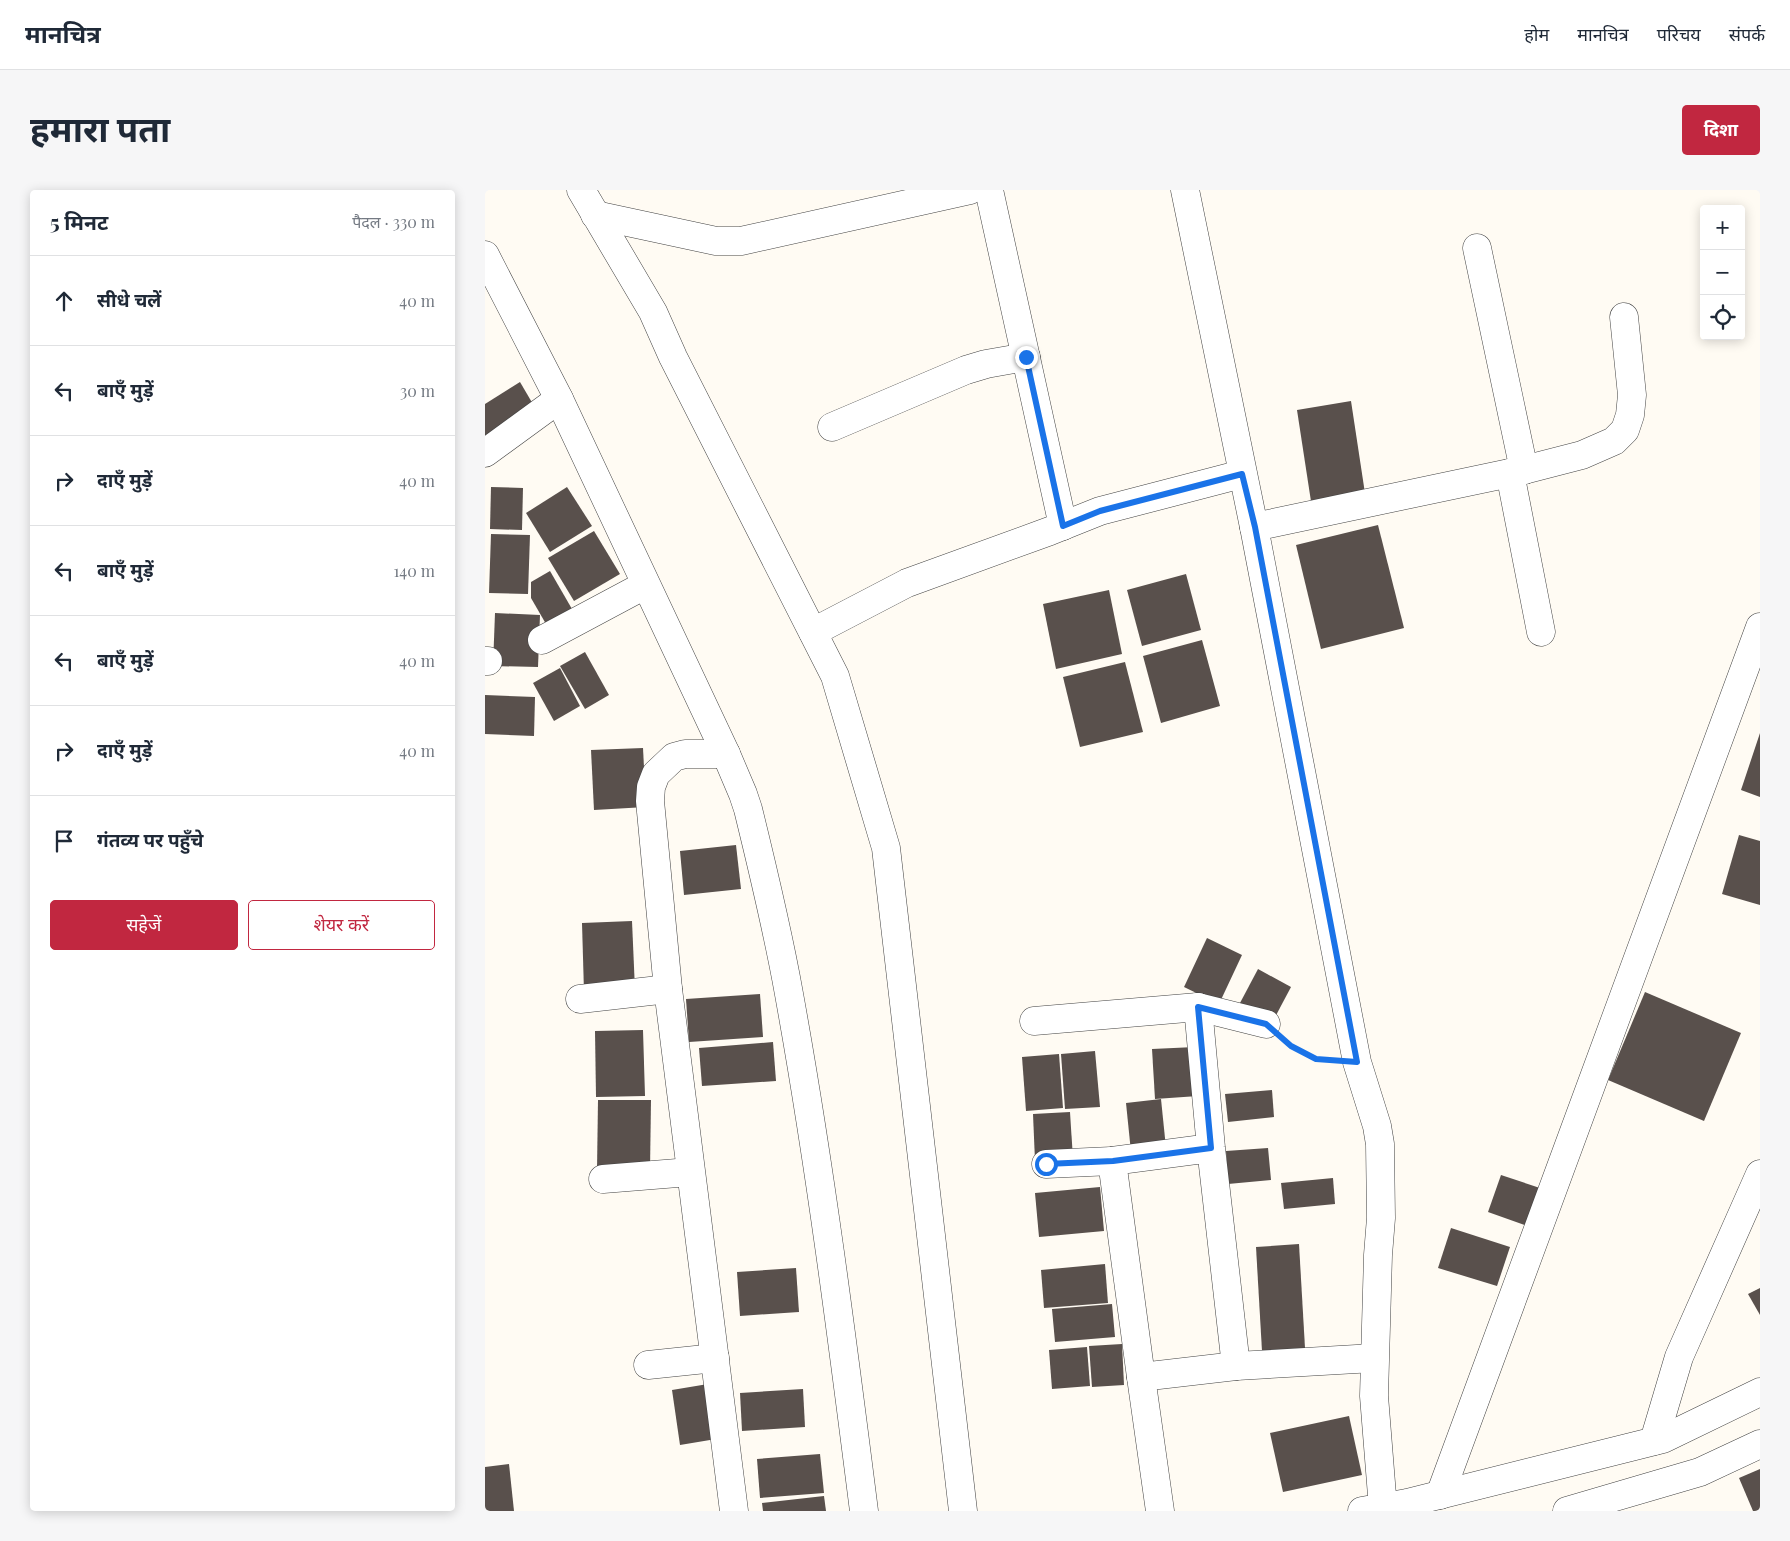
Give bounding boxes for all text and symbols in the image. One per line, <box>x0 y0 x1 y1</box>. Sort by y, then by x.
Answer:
text: मानचित्र <box>25 17 101 49</box>
text: होम <box>1524 22 1549 46</box>
text: मानचित्र <box>1577 22 1629 46</box>
text: परिचय <box>1657 22 1701 46</box>
text: संपर्क <box>1729 22 1765 46</box>
text: हमारा पता <box>30 104 170 151</box>
button: दिशा <box>1682 105 1760 155</box>
map controls <box>1700 205 1745 340</box>
button: + <box>1700 205 1745 250</box>
text: 5 मिनट <box>50 207 108 235</box>
text: पैदल · 330 m <box>352 211 435 232</box>
button: − <box>1700 250 1745 295</box>
text: सीधे चलें <box>97 286 161 312</box>
icon: ahead <box>50 287 78 315</box>
text: 40 m <box>399 290 435 311</box>
button: locate <box>1700 295 1745 340</box>
route end <box>1015 346 1038 369</box>
text: बाएँ मुड़ें <box>97 376 154 402</box>
icon: left <box>50 377 78 405</box>
text: 30 m <box>400 380 435 401</box>
text: दाएँ मुड़ें <box>97 466 152 492</box>
icon: right <box>50 467 78 495</box>
text: 40 m <box>399 470 435 491</box>
text: बाएँ मुड़ें <box>97 556 154 582</box>
icon: left <box>50 557 78 585</box>
text: 140 m <box>393 560 435 581</box>
text: बाएँ मुड़ें <box>97 646 154 672</box>
icon: left <box>50 647 78 675</box>
text: 40 m <box>399 650 435 671</box>
text: दाएँ मुड़ें <box>97 736 152 762</box>
icon: right <box>50 737 78 765</box>
text: 40 m <box>399 740 435 761</box>
text: गंतव्य पर पहुँचे <box>97 826 204 852</box>
icon: arrive <box>50 827 78 855</box>
button: सहेजें <box>50 900 238 950</box>
button: शेयर करें <box>248 900 435 950</box>
route start <box>1035 1153 1058 1176</box>

